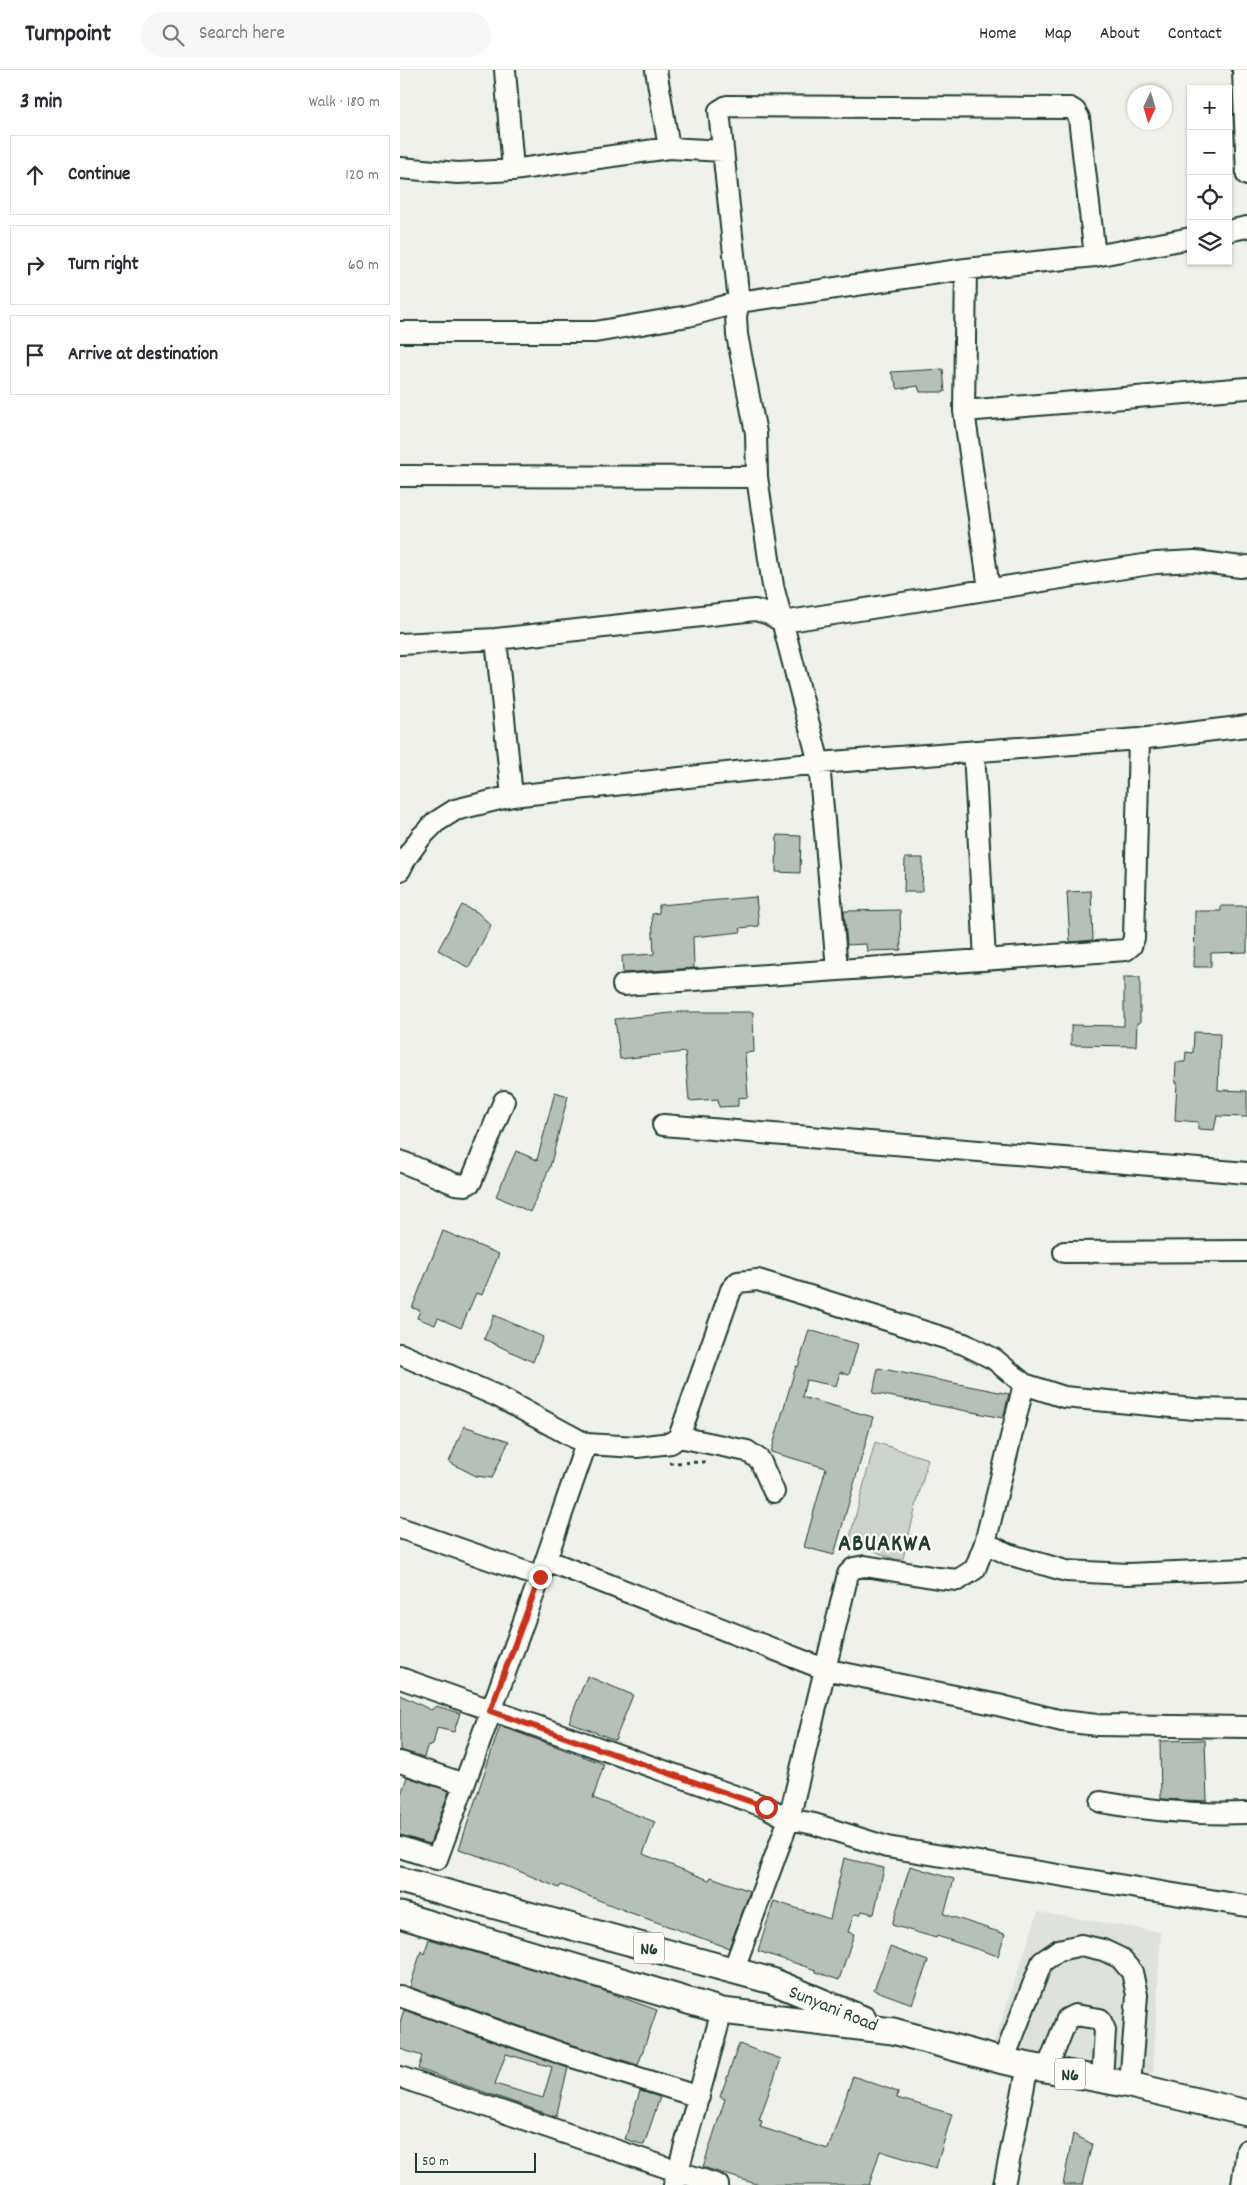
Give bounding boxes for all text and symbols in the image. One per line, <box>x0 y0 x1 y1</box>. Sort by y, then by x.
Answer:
search box <box>141 12 491 57</box>
text: Turnpoint <box>25 18 111 52</box>
icon: search <box>159 21 187 49</box>
text: Search here <box>199 21 285 48</box>
text: Home <box>979 22 1016 47</box>
text: Map <box>1044 22 1072 47</box>
text: About <box>1100 22 1140 47</box>
text: Contact <box>1168 22 1222 47</box>
north arrow <box>1127 85 1172 130</box>
map controls <box>1187 85 1232 265</box>
button: + <box>1187 85 1232 130</box>
text: 3 min <box>20 88 62 118</box>
text: Walk · 180 m <box>309 91 380 114</box>
button: − <box>1187 130 1232 175</box>
icon: ahead <box>21 161 49 189</box>
text: Continue <box>68 162 130 189</box>
text: 120 m <box>345 164 379 187</box>
button: locate <box>1187 175 1232 220</box>
button: layers <box>1187 220 1232 265</box>
icon: right <box>21 251 49 279</box>
text: Turn right <box>68 252 139 279</box>
text: 60 m <box>348 254 379 277</box>
icon: arrive <box>21 341 49 369</box>
text: Arrive at destination <box>68 342 218 369</box>
district label: ABUAKWA <box>838 1528 932 1562</box>
route end <box>529 1566 552 1589</box>
route start <box>755 1796 778 1819</box>
road number: N6 <box>634 1932 664 1964</box>
street label: Sunyani Road <box>784 1980 881 2040</box>
road number: N6 <box>1055 2058 1085 2090</box>
scale bar <box>415 2150 536 2173</box>
text: 50 m <box>422 2152 449 2172</box>

